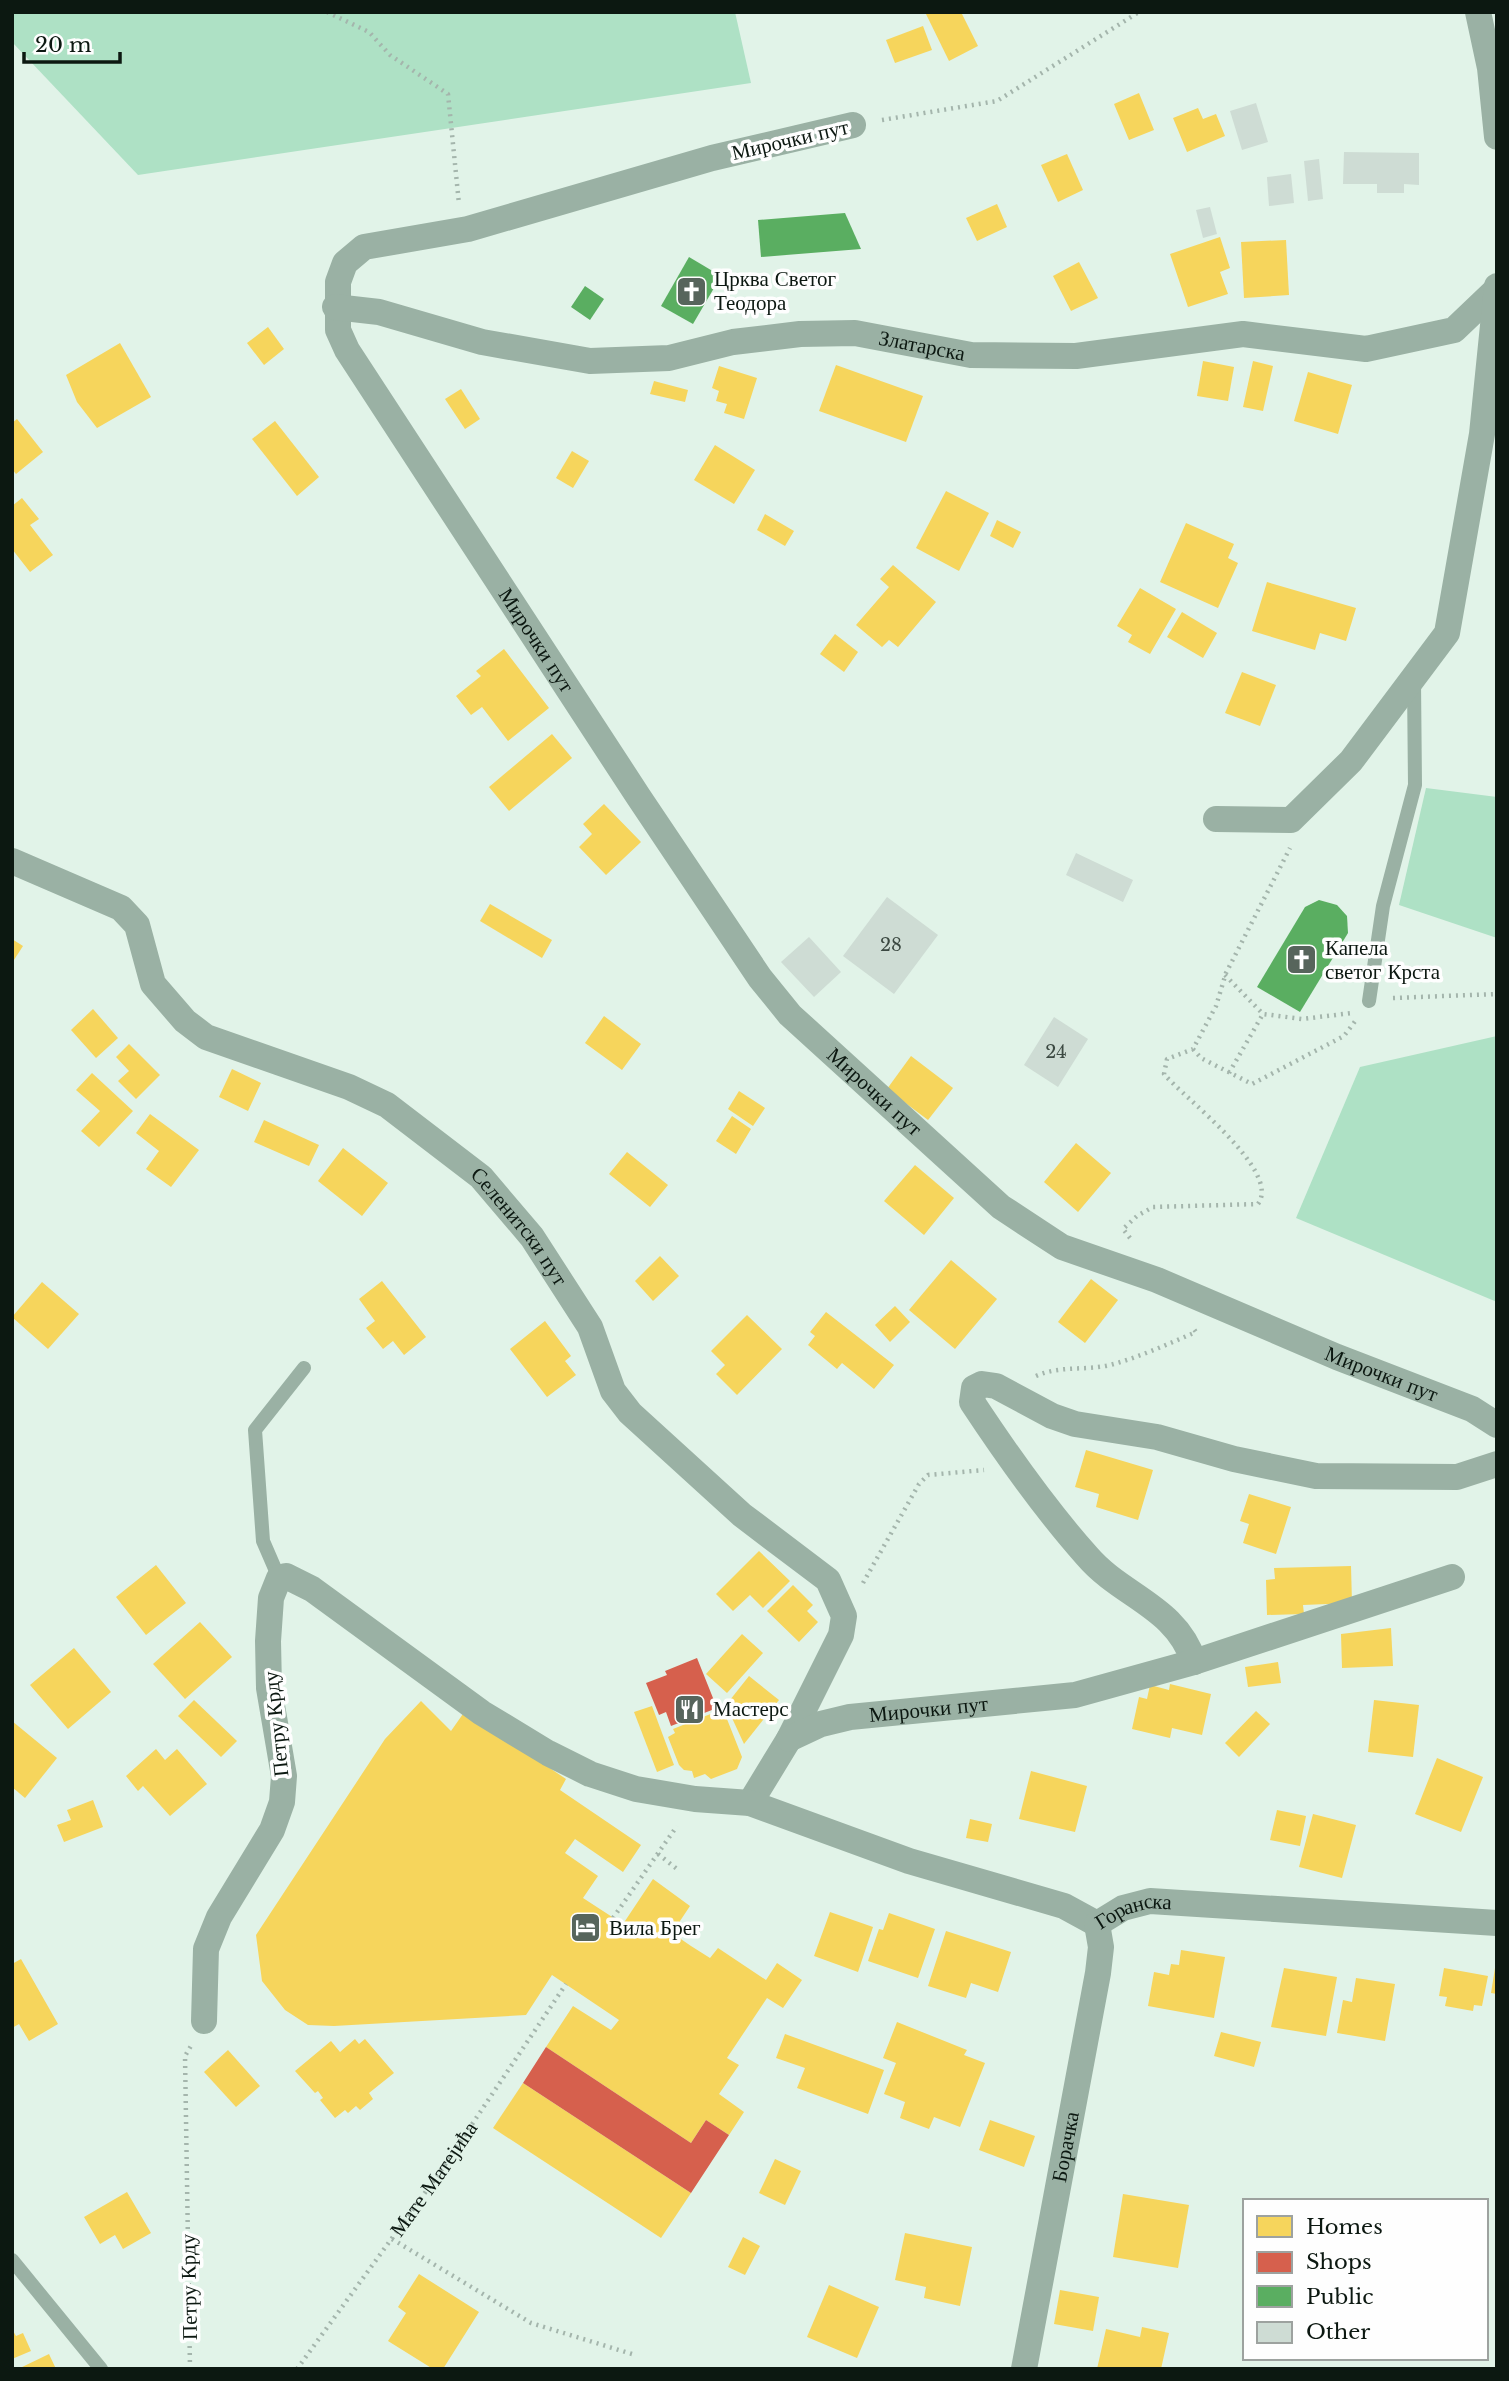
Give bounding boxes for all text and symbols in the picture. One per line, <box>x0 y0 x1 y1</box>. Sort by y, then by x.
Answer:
scale bar <box>24 21 121 65</box>
text: 20 m <box>35 32 92 58</box>
street label: Мирочки пут <box>729 114 851 166</box>
place label: Црква Светог Теодора <box>714 266 836 316</box>
church icon: Црква Светог Теодора <box>674 274 708 308</box>
street label: Златарска <box>877 325 968 367</box>
street label: Мирочки пут <box>493 583 580 697</box>
house number: 28 <box>880 934 902 956</box>
place label: Капела светог Крста <box>1325 935 1441 985</box>
church icon: Капела светог Крста <box>1285 943 1319 977</box>
house number: 24 <box>1045 1041 1067 1063</box>
street label: Мирочки пут <box>822 1042 927 1142</box>
street label: Селенитски пут <box>466 1161 573 1291</box>
street label: Мирочки пут <box>1321 1340 1442 1408</box>
street label: Петру Крду <box>257 1669 294 1778</box>
street label: Мирочки пут <box>868 1691 989 1728</box>
restaurant icon: Мастерс <box>673 1692 707 1726</box>
place label: Мастерс <box>713 1696 789 1722</box>
street label: Горанска <box>1090 1888 1173 1935</box>
hotel icon: Вила Брег <box>569 1911 603 1945</box>
place label: Вила Брег <box>609 1915 701 1941</box>
street label: Борачка <box>1046 2109 1085 2184</box>
street label: Мате Матејића <box>384 2116 483 2242</box>
legend <box>1243 2199 1488 2360</box>
text: Homes <box>1306 2214 1383 2240</box>
street label: Петру Крду <box>175 2233 203 2340</box>
text: Shops <box>1306 2249 1372 2275</box>
text: Public <box>1306 2284 1373 2310</box>
text: Other <box>1306 2319 1370 2345</box>

